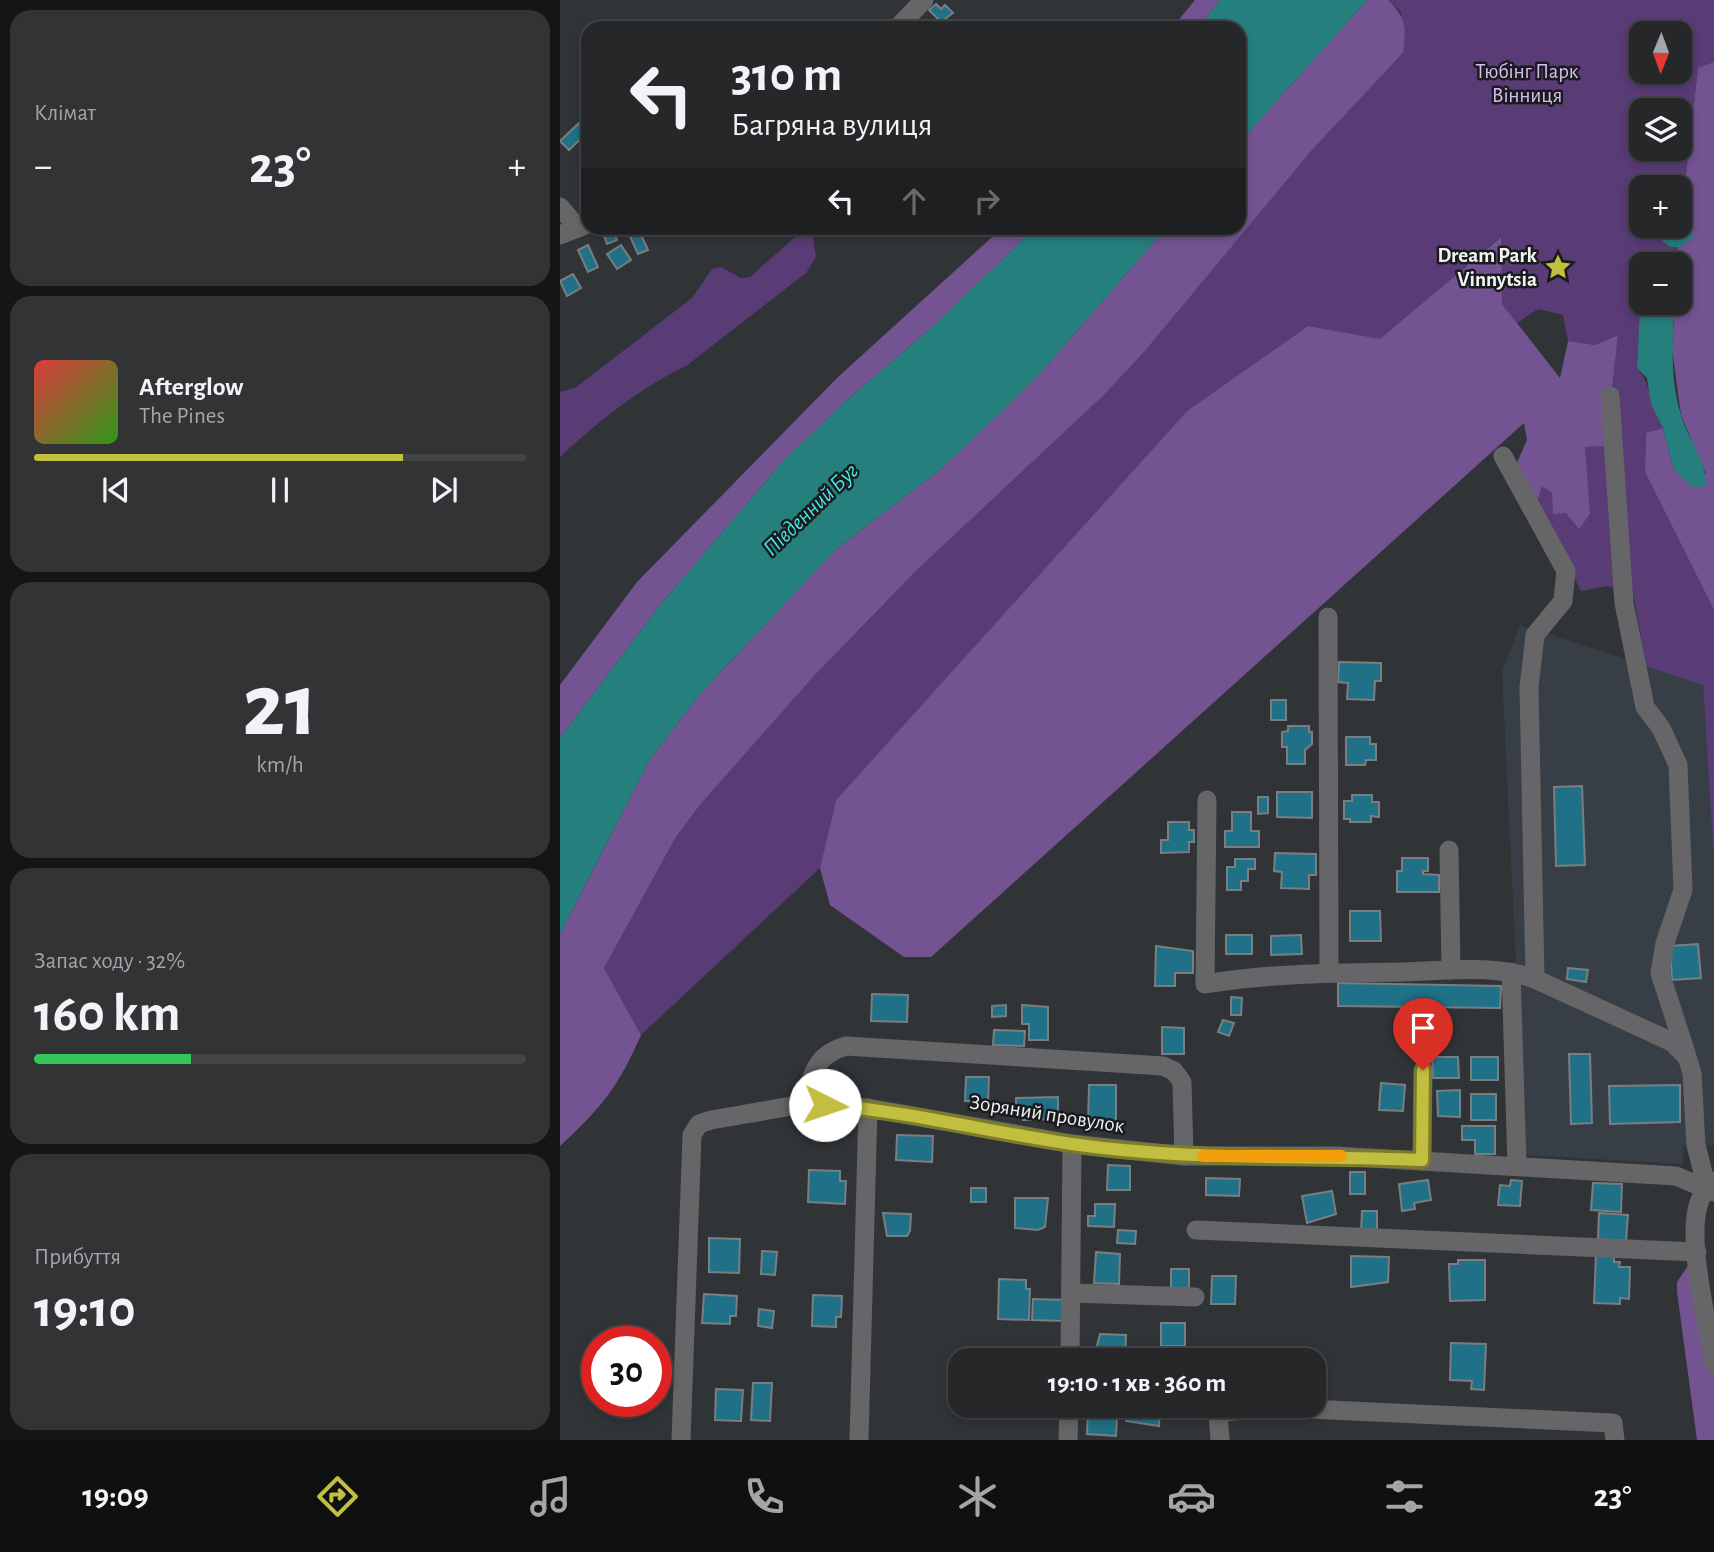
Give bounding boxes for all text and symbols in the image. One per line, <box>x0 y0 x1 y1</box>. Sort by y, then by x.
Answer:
north arrow <box>1629 21 1692 84</box>
map controls <box>1629 21 1692 315</box>
icon: left <box>616 49 707 140</box>
text: 310 m <box>731 51 842 100</box>
park label: Тюбінг Парк Вінниця <box>1476 61 1579 106</box>
button: layers <box>1629 98 1692 161</box>
text: Клімат <box>34 102 96 125</box>
text: Багряна вулиця <box>731 109 933 141</box>
text: 23° <box>249 140 311 192</box>
text: − <box>34 148 52 186</box>
text: + <box>508 148 526 186</box>
button: + <box>1629 175 1692 238</box>
icon: left <box>822 182 860 220</box>
icon: ahead <box>895 182 933 220</box>
icon: right <box>968 182 1006 220</box>
place label: Dream Park Vinnytsia <box>1437 245 1538 290</box>
place icon: Dream Park Vinnytsia <box>1543 252 1573 282</box>
button: − <box>1629 252 1692 315</box>
text: Afterglow <box>139 374 243 400</box>
text: The Pines <box>139 405 225 428</box>
water label: Південний Буг <box>759 459 863 561</box>
icon: previous <box>97 471 135 509</box>
icon: pause <box>261 471 299 509</box>
icon: next <box>425 471 463 509</box>
text: 21 <box>242 661 318 752</box>
text: km/h <box>256 754 304 777</box>
text: Запас ходу · 32% <box>34 950 185 973</box>
text: 160 km <box>34 988 180 1040</box>
pin <box>1393 998 1453 1070</box>
icon: arrive <box>1404 1009 1442 1047</box>
position arrow <box>788 1068 862 1142</box>
street label: Зоряний провулок <box>968 1091 1126 1137</box>
text: Прибуття <box>34 1246 121 1269</box>
text: 19:10 <box>34 1284 136 1336</box>
speed limit sign: 30 <box>581 1326 672 1417</box>
text: 19:10 · 1 хв · 360 m <box>1048 1370 1226 1396</box>
icon: directions <box>313 1472 362 1521</box>
icon: music <box>526 1472 575 1521</box>
icon: phone <box>740 1472 789 1521</box>
icon: climate <box>953 1472 1002 1521</box>
icon: car <box>1167 1472 1216 1521</box>
icon: filters <box>1380 1472 1429 1521</box>
text: 19:09 <box>82 1480 149 1512</box>
text: 23° <box>1593 1480 1632 1512</box>

